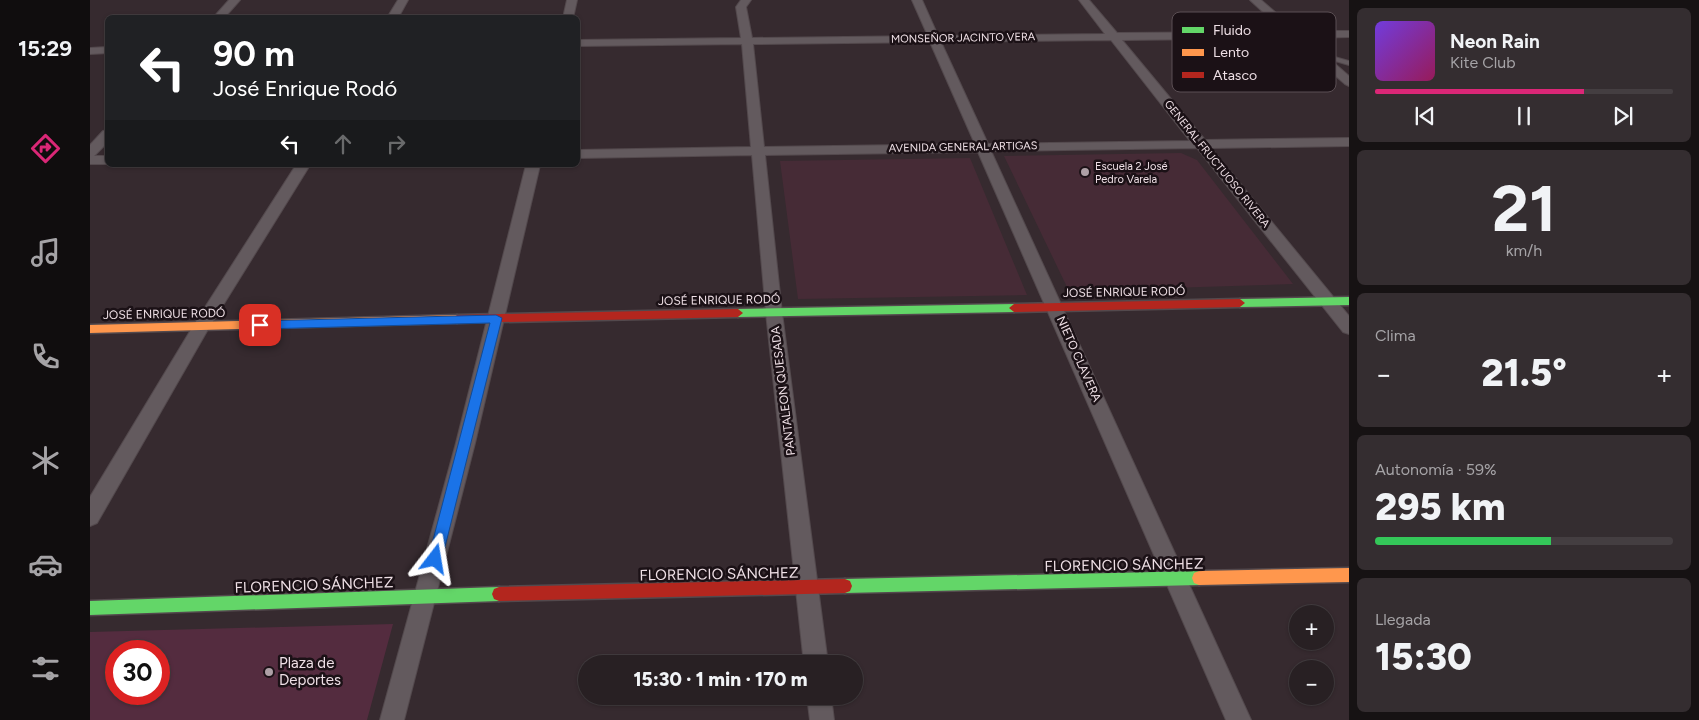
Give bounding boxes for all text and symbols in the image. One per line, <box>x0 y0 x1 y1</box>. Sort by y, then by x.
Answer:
legend <box>1172 12 1336 92</box>
text: Fluido <box>1213 22 1251 39</box>
street label: MONSEÑOR JACINTO VERA <box>891 29 1036 46</box>
text: Neon Rain <box>1450 30 1540 53</box>
text: 90 m <box>213 33 295 75</box>
text: 15:29 <box>18 35 72 62</box>
icon: left <box>130 35 195 100</box>
text: Lento <box>1213 44 1249 61</box>
text: Kite Club <box>1450 53 1516 72</box>
text: Atasco <box>1213 67 1257 84</box>
text: José Enrique Rodó <box>213 75 397 102</box>
street label: GENERAL FRUCTUOSO RIVERA <box>1162 98 1273 231</box>
icon: previous <box>1411 102 1439 130</box>
icon: pause <box>1510 102 1538 130</box>
icon: next <box>1609 102 1637 130</box>
icon: left <box>276 130 304 158</box>
icon: ahead <box>329 130 357 158</box>
icon: right <box>382 130 410 158</box>
icon: directions <box>28 131 63 166</box>
street label: AVENIDA GENERAL ARTIGAS <box>888 139 1038 155</box>
place label: Escuela 2 José Pedro Varela <box>1095 160 1168 186</box>
marker: Escuela 2 José Pedro Varela <box>1079 166 1091 178</box>
text: 21 <box>1491 169 1557 247</box>
icon: music <box>28 235 63 270</box>
text: km/h <box>1506 241 1542 260</box>
street label: JOSÉ ENRIQUE RODÓ <box>1063 284 1185 300</box>
street label: JOSÉ ENRIQUE RODÓ <box>658 292 780 308</box>
pin <box>239 304 281 346</box>
street label: JOSÉ ENRIQUE RODÓ <box>103 306 225 322</box>
icon: arrive <box>246 311 274 339</box>
street label: NIETO CLAVERA <box>1054 314 1104 404</box>
street label: PANTALEON QUESADA <box>768 326 798 456</box>
text: Clima <box>1375 326 1416 345</box>
icon: phone <box>28 339 63 374</box>
text: 21.5° <box>1481 350 1567 396</box>
text: − <box>1375 357 1392 391</box>
text: + <box>1656 357 1673 391</box>
icon: climate <box>28 443 63 478</box>
text: Autonomía · 59% <box>1375 460 1497 479</box>
text: 295 km <box>1375 484 1506 530</box>
position arrow <box>408 532 460 584</box>
icon: car <box>28 547 63 582</box>
street label: FLORENCIO SÁNCHEZ <box>1044 555 1204 575</box>
street label: FLORENCIO SÁNCHEZ <box>639 564 799 584</box>
street label: FLORENCIO SÁNCHEZ <box>234 573 394 597</box>
map controls <box>1289 605 1334 705</box>
button: + <box>1289 605 1334 650</box>
text: Llegada <box>1375 610 1431 629</box>
text: 15:30 <box>1375 634 1472 680</box>
speed limit sign: 30 <box>105 640 170 705</box>
icon: filters <box>28 651 63 686</box>
place label: Plaza de Deportes <box>279 654 341 689</box>
button: − <box>1289 660 1334 705</box>
marker: Plaza de Deportes <box>263 666 275 678</box>
text: 15:30 · 1 min · 170 m <box>634 668 807 691</box>

